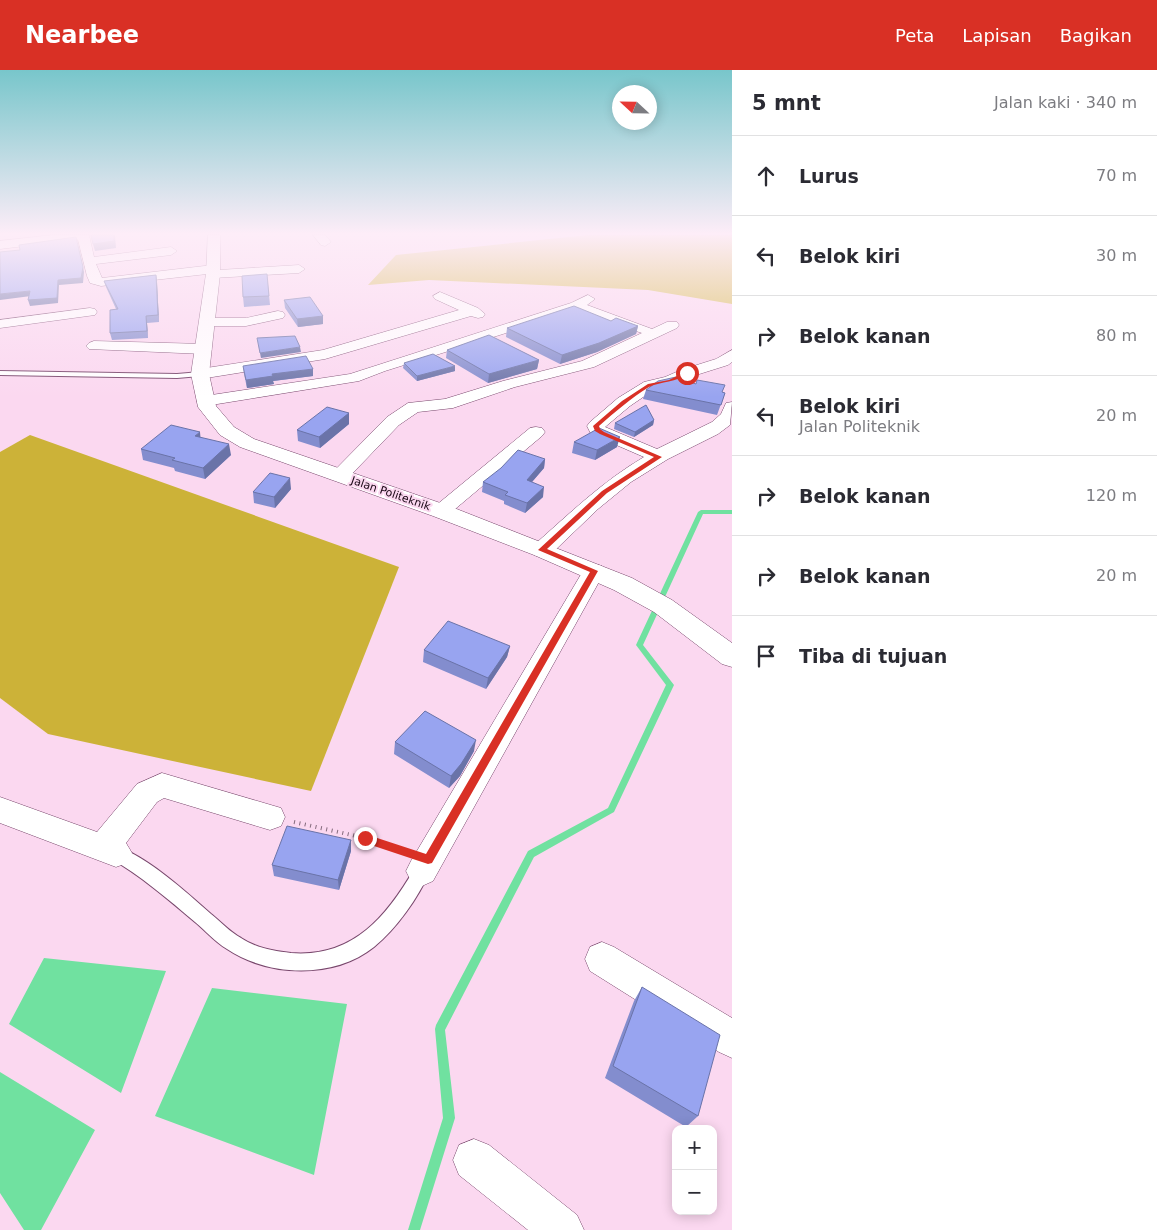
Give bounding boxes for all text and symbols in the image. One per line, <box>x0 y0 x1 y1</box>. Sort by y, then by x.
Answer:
text: Nearbee <box>25 21 139 49</box>
text: Peta <box>895 25 934 46</box>
text: Lapisan <box>962 25 1032 46</box>
text: Bagikan <box>1060 25 1132 46</box>
north arrow <box>612 85 657 130</box>
text: 5 mnt <box>752 91 821 115</box>
text: Jalan kaki · 340 m <box>994 93 1137 112</box>
icon: ahead <box>752 162 780 190</box>
text: Lurus <box>799 165 859 187</box>
text: 70 m <box>1096 166 1137 185</box>
icon: left <box>752 242 780 270</box>
text: Belok kiri <box>799 245 900 267</box>
text: 30 m <box>1096 246 1137 265</box>
icon: right <box>752 322 780 350</box>
text: Belok kanan <box>799 325 931 347</box>
text: 80 m <box>1096 326 1137 345</box>
route start <box>676 362 699 385</box>
text: Belok kiri <box>799 395 900 417</box>
icon: left <box>752 402 780 430</box>
text: 20 m <box>1096 406 1137 425</box>
text: Jalan Politeknik <box>799 417 920 436</box>
street label: Jalan Politeknik <box>348 473 433 513</box>
icon: right <box>752 482 780 510</box>
text: Belok kanan <box>799 485 931 507</box>
text: 120 m <box>1086 486 1137 505</box>
icon: right <box>752 562 780 590</box>
text: Belok kanan <box>799 565 931 587</box>
text: 20 m <box>1096 566 1137 585</box>
icon: arrive <box>752 642 780 670</box>
text: Tiba di tujuan <box>799 645 947 667</box>
route end <box>354 827 377 850</box>
map controls <box>672 1125 717 1215</box>
button: + <box>672 1125 717 1170</box>
button: − <box>672 1170 717 1215</box>

